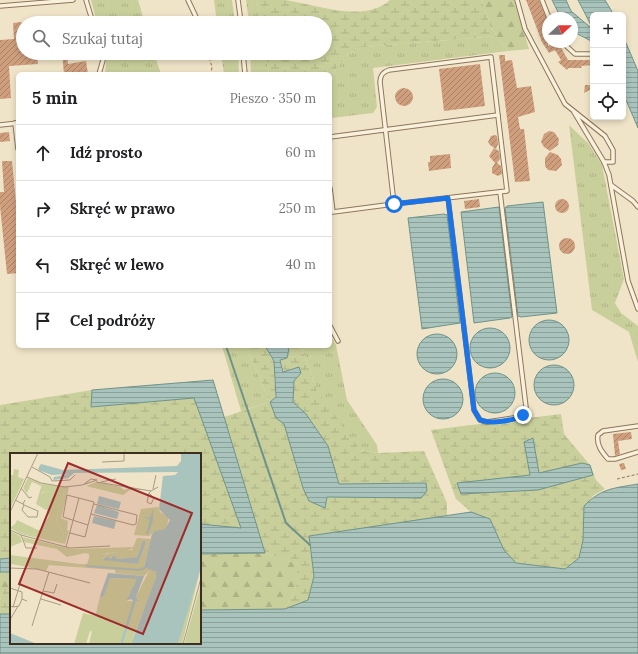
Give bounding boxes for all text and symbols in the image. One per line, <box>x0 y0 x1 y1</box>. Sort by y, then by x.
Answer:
north arrow <box>542 12 578 48</box>
map controls <box>590 12 626 120</box>
button: + <box>590 12 626 48</box>
search box <box>16 16 332 60</box>
icon: search <box>30 27 52 49</box>
text: Szukaj tutaj <box>62 29 143 48</box>
button: − <box>590 48 626 84</box>
button: locate <box>590 84 626 120</box>
text: 5 min <box>32 87 78 109</box>
text: Pieszo · 350 m <box>230 90 316 107</box>
icon: ahead <box>32 142 54 164</box>
text: Idź prosto <box>70 143 143 162</box>
text: 60 m <box>285 144 316 161</box>
route start <box>385 195 403 213</box>
icon: right <box>32 198 54 220</box>
text: Skręć w prawo <box>70 199 175 218</box>
text: 250 m <box>279 200 316 217</box>
icon: left <box>32 254 54 276</box>
text: Skręć w lewo <box>70 255 164 274</box>
text: 40 m <box>286 256 316 273</box>
icon: arrive <box>32 310 54 332</box>
text: Cel podróży <box>70 311 155 330</box>
route end <box>514 406 532 424</box>
inset map <box>10 453 201 644</box>

